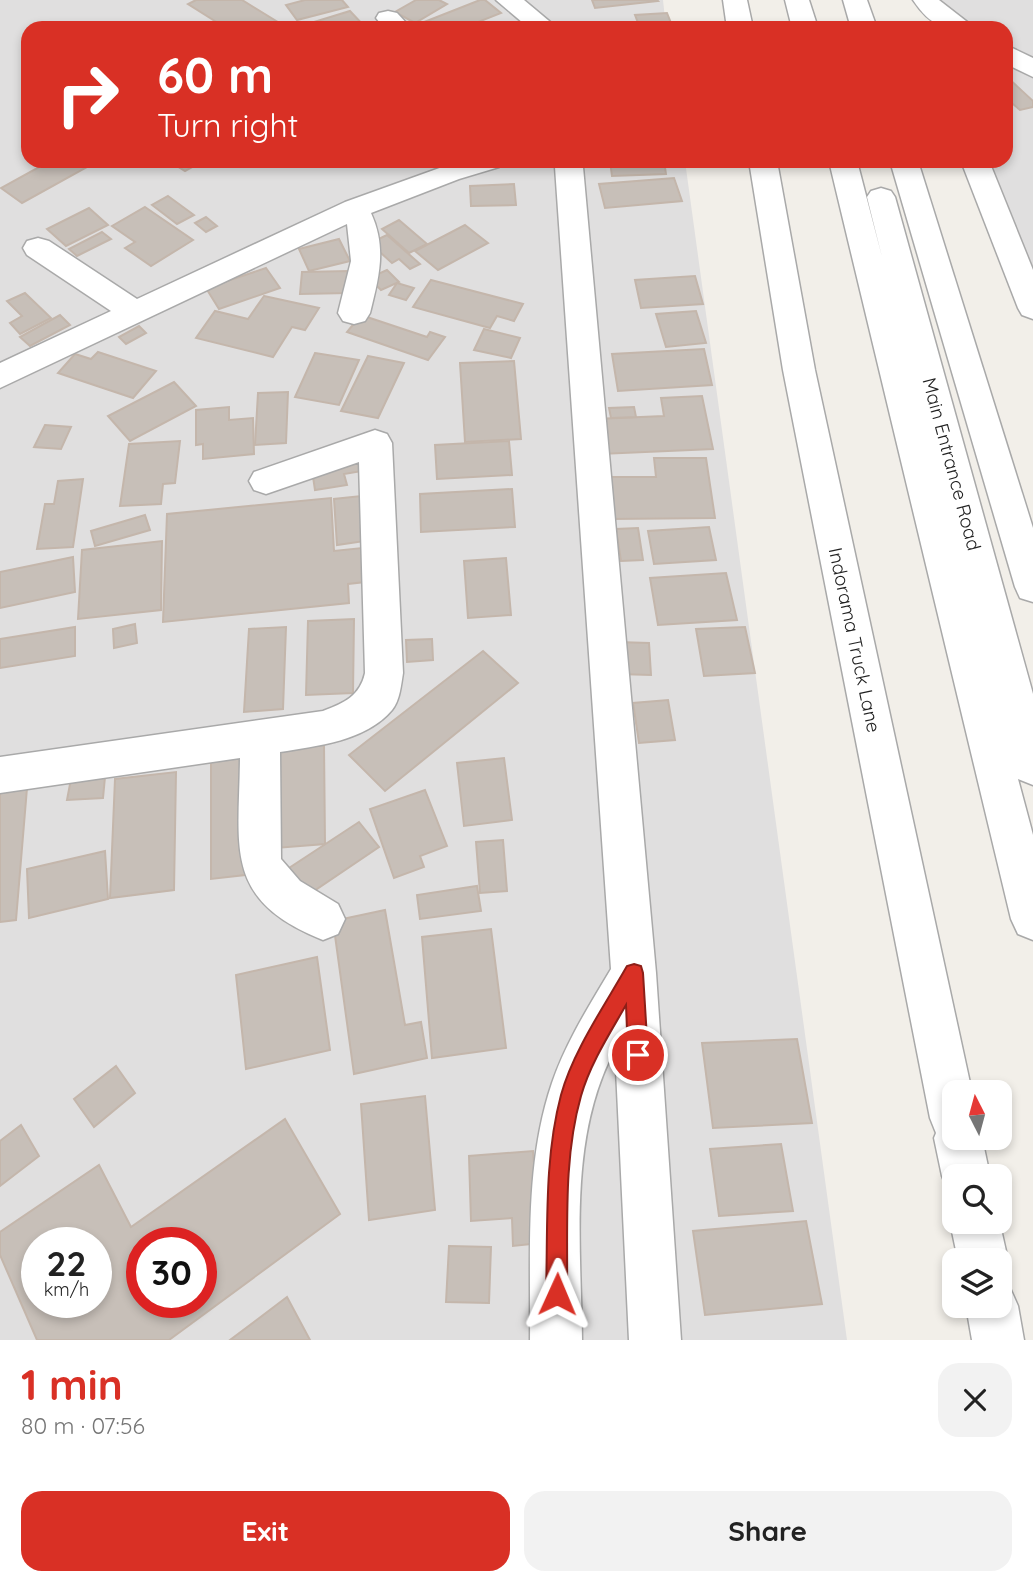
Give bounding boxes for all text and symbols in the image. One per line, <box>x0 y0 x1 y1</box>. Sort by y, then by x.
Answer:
text: 60 m <box>157 44 273 105</box>
icon: right <box>42 49 133 140</box>
text: Turn right <box>157 105 298 145</box>
street label: Main Entrance Road <box>917 375 987 553</box>
street label: Indorama Truck Lane <box>824 545 886 735</box>
pin <box>608 1025 668 1085</box>
icon: arrive <box>619 1036 657 1074</box>
north arrow <box>942 1080 1012 1150</box>
map controls <box>942 1080 1012 1318</box>
button: search <box>942 1164 1012 1234</box>
speed limit sign: 30 <box>126 1227 217 1318</box>
text: 22 <box>47 1241 86 1285</box>
button: layers <box>942 1248 1012 1318</box>
position arrow <box>520 1257 594 1331</box>
text: km/h <box>44 1278 89 1301</box>
text: 1 min <box>21 1358 123 1411</box>
button: close <box>938 1363 1012 1437</box>
text: 80 m · 07:56 <box>21 1411 145 1440</box>
button: Exit <box>21 1491 510 1571</box>
button: Share <box>524 1491 1012 1571</box>

